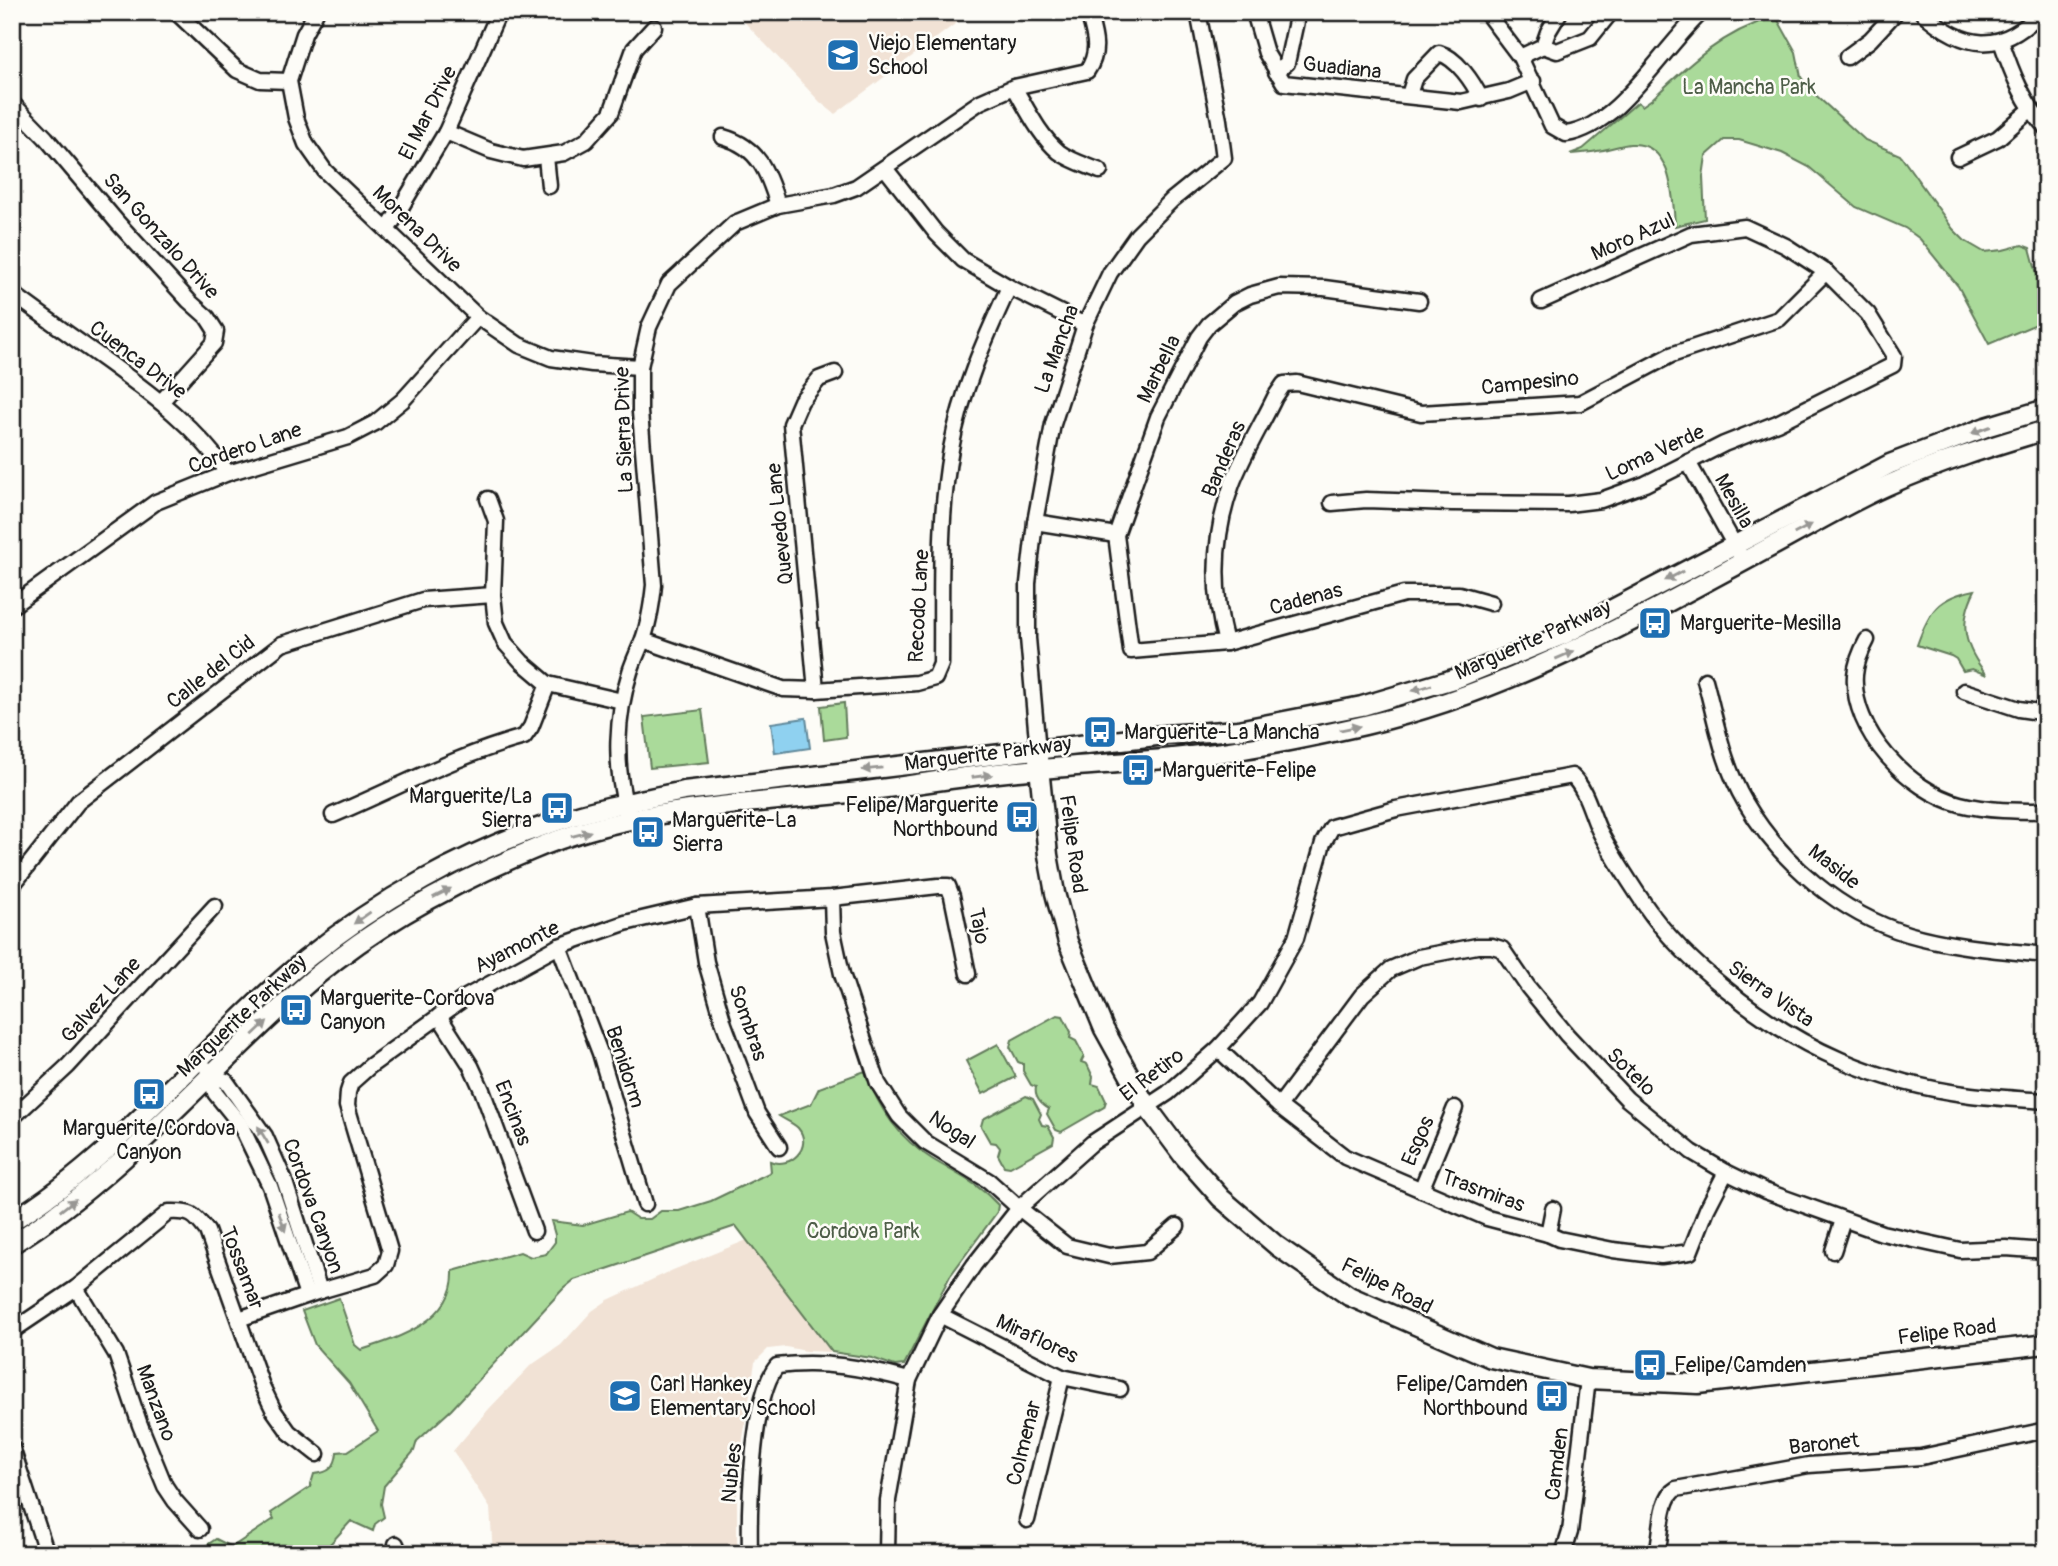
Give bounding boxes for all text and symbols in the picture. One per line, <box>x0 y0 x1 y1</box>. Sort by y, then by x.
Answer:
place label: Viejo Elementary School <box>868 30 1016 81</box>
school or university icon: Viejo Elementary School <box>824 36 862 74</box>
street label: Guadiana <box>1301 50 1383 86</box>
street label: El Mar Drive <box>393 61 464 165</box>
park label: La Mancha Park <box>1682 74 1816 101</box>
street label: San Gonzalo Drive <box>97 167 225 305</box>
street label: Morena Drive <box>366 180 468 279</box>
street label: Moro Azul <box>1587 207 1679 267</box>
street label: La Mancha <box>1028 301 1086 397</box>
street label: Cuenca Drive <box>84 315 193 406</box>
street label: Marbella <box>1131 330 1187 408</box>
street label: Campesino <box>1480 364 1580 402</box>
street label: La Sierra Drive <box>608 366 640 494</box>
street label: Cordero Lane <box>185 416 306 480</box>
street label: Banderas <box>1196 416 1252 501</box>
street label: Loma Verde <box>1601 418 1709 488</box>
one-way arrow <box>1970 424 1991 435</box>
street label: Quevedo Lane <box>760 461 800 586</box>
street label: Mesilla <box>1708 469 1760 533</box>
one-way arrow <box>1794 523 1813 535</box>
street label: Recodo Lane <box>903 548 935 663</box>
one-way arrow <box>1664 570 1683 582</box>
street label: Cadenas <box>1267 576 1346 622</box>
street label: Marguerite Parkway <box>1451 593 1615 687</box>
bus stop icon: Marguerite-Mesilla <box>1636 604 1674 642</box>
place label: Marguerite-Mesilla <box>1680 610 1841 637</box>
street label: Calle del Cid <box>161 629 261 715</box>
one-way arrow <box>1555 649 1575 661</box>
one-way arrow <box>1411 683 1432 693</box>
bus stop icon: Marguerite-La Mancha <box>1081 713 1119 751</box>
place label: Marguerite-La Mancha <box>1124 719 1319 746</box>
one-way arrow <box>1339 722 1361 733</box>
street label: Marguerite Parkway <box>903 730 1073 778</box>
bus stop icon: Marguerite-Felipe <box>1119 751 1157 789</box>
place label: Marguerite-Felipe <box>1162 757 1317 784</box>
one-way arrow <box>861 764 883 775</box>
one-way arrow <box>971 770 993 781</box>
place label: Marguerite/La Sierra <box>409 783 532 834</box>
bus stop icon: Marguerite/La Sierra <box>538 789 576 827</box>
place label: Felipe/Marguerite Northbound <box>845 792 999 843</box>
street label: Felipe Road <box>1053 793 1093 895</box>
bus stop icon: Felipe/Marguerite Northbound <box>1003 798 1041 836</box>
place label: Marguerite-La Sierra <box>672 807 796 858</box>
bus stop icon: Marguerite-La Sierra <box>629 813 667 851</box>
one-way arrow <box>571 828 592 838</box>
street label: Maside <box>1802 838 1866 896</box>
one-way arrow <box>432 888 452 899</box>
street label: Tajo <box>962 906 996 946</box>
one-way arrow <box>353 911 371 925</box>
street label: Ayamonte <box>470 914 565 980</box>
street label: Marguerite Parkway <box>171 949 313 1083</box>
street label: Galvez Lane <box>55 951 147 1049</box>
street label: Sierra Vista <box>1722 954 1820 1034</box>
street label: Sombras <box>722 981 774 1065</box>
place label: Marguerite-Cordova Canyon <box>320 985 495 1036</box>
bus stop icon: Marguerite-Cordova Canyon <box>277 991 315 1029</box>
one-way arrow <box>251 1020 269 1036</box>
street label: Benidorm <box>599 1023 651 1111</box>
street label: El Retiro <box>1115 1042 1189 1108</box>
street label: Sotelo <box>1601 1042 1661 1102</box>
bus stop icon: Marguerite/Cordova Canyon <box>130 1075 168 1113</box>
street label: Encinas <box>488 1076 538 1150</box>
street label: Nogal <box>923 1105 981 1155</box>
street label: Esgos <box>1396 1111 1441 1170</box>
place label: Marguerite/Cordova Canyon <box>62 1115 236 1166</box>
one-way arrow <box>257 1126 269 1145</box>
street label: Cordova Canyon <box>276 1135 350 1277</box>
street label: Trasmiras <box>1438 1163 1529 1219</box>
one-way arrow <box>58 1197 76 1212</box>
one-way arrow <box>277 1212 288 1233</box>
park label: Cordova Park <box>806 1218 920 1245</box>
street label: Tossamar <box>214 1223 270 1314</box>
street label: Felipe Road <box>1337 1251 1437 1321</box>
street label: Miraflores <box>992 1308 1083 1370</box>
street label: Felipe Road <box>1896 1313 1998 1351</box>
bus stop icon: Felipe/Camden <box>1631 1346 1669 1384</box>
place label: Felipe/Camden <box>1674 1352 1807 1379</box>
street label: Manzano <box>130 1361 182 1445</box>
place label: Carl Hankey Elementary School <box>650 1371 816 1422</box>
place label: Felipe/Camden Northbound <box>1395 1371 1528 1422</box>
school or university icon: Carl Hankey Elementary School <box>606 1377 644 1415</box>
bus stop icon: Felipe/Camden Northbound <box>1533 1377 1571 1415</box>
street label: Colmenar <box>1000 1397 1048 1488</box>
street label: Camden <box>1539 1426 1575 1502</box>
street label: Baronet <box>1788 1427 1861 1461</box>
street label: Nubles <box>715 1441 749 1504</box>

